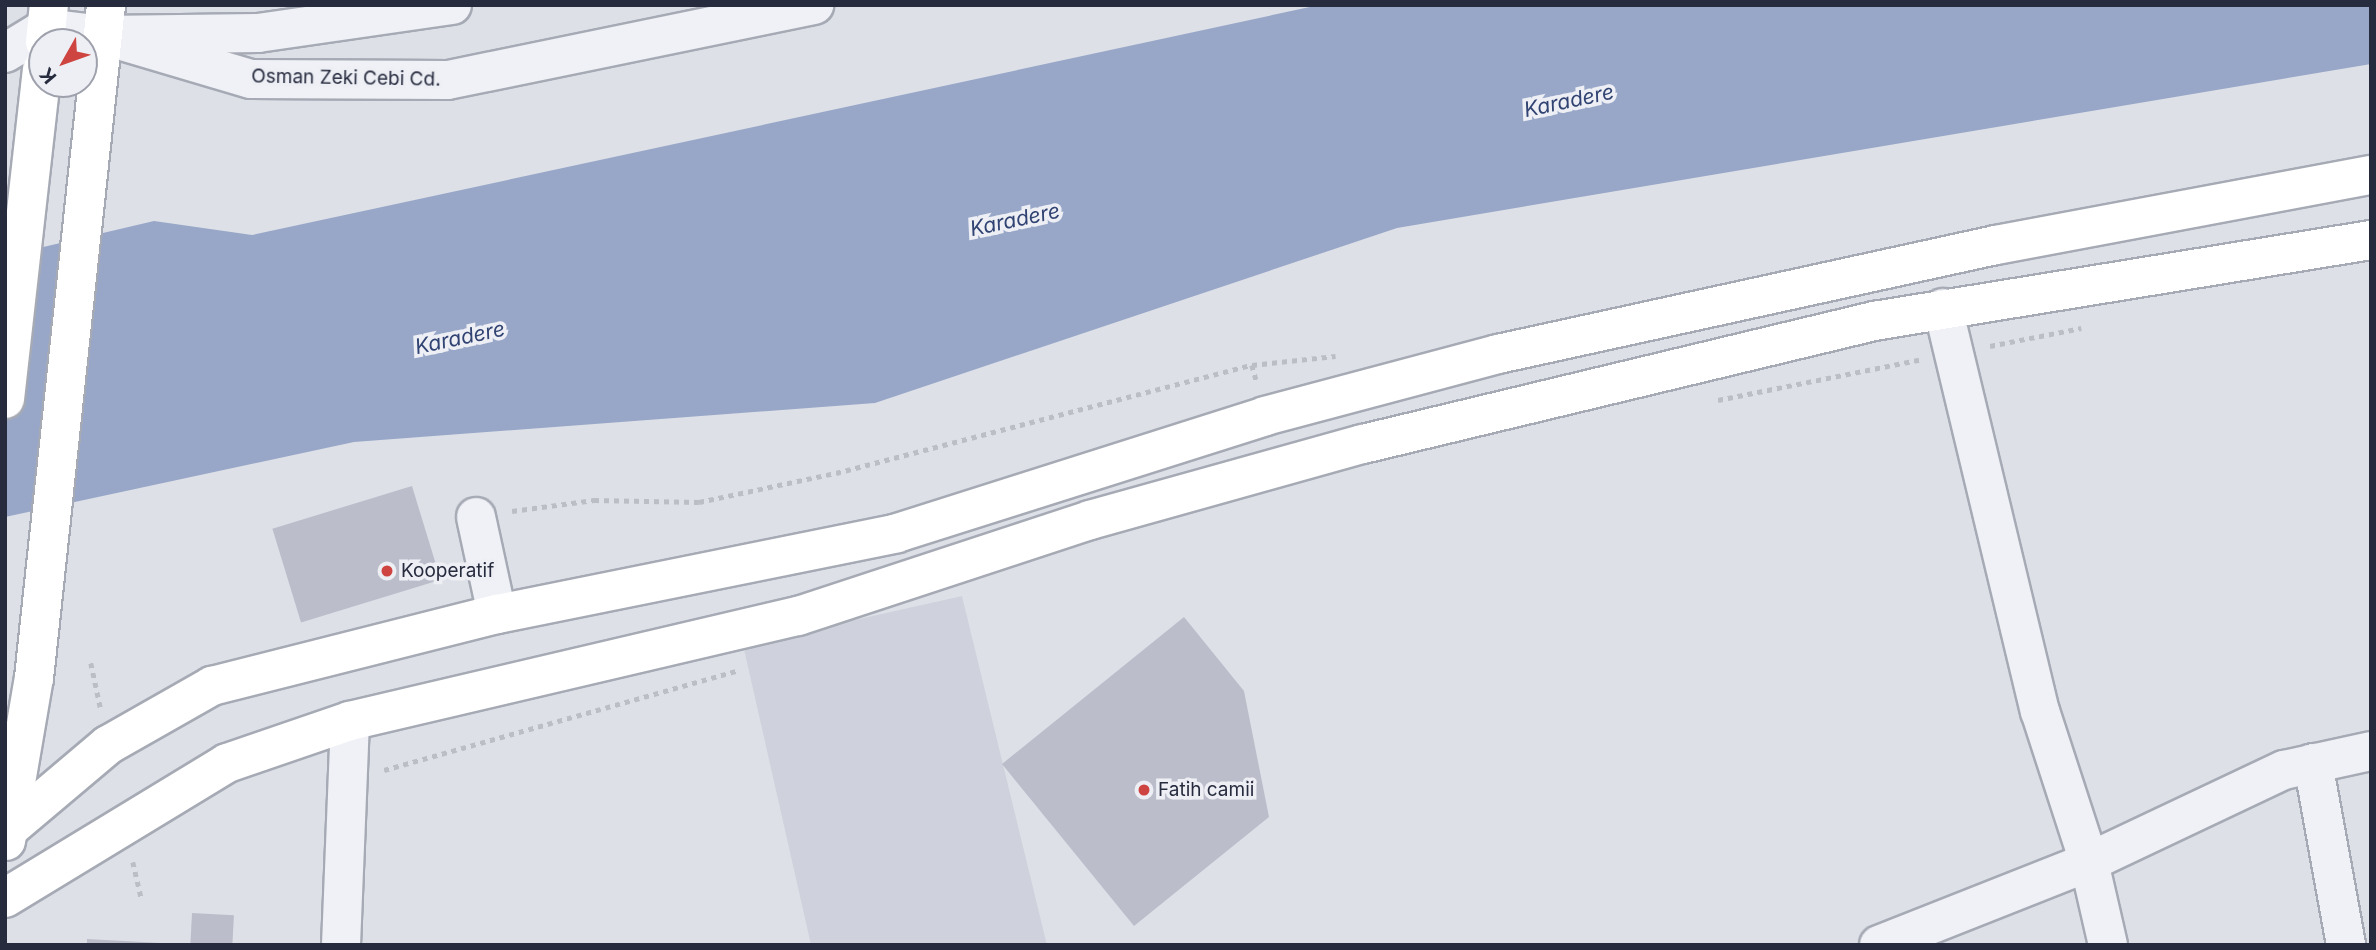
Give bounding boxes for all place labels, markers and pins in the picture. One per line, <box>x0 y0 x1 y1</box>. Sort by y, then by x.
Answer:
place label: Kooperatif <box>401 560 494 582</box>
marker: Kooperatif <box>379 563 395 579</box>
place label: Fatih camii <box>1158 779 1254 801</box>
marker: Fatih camii <box>1136 782 1152 798</box>

